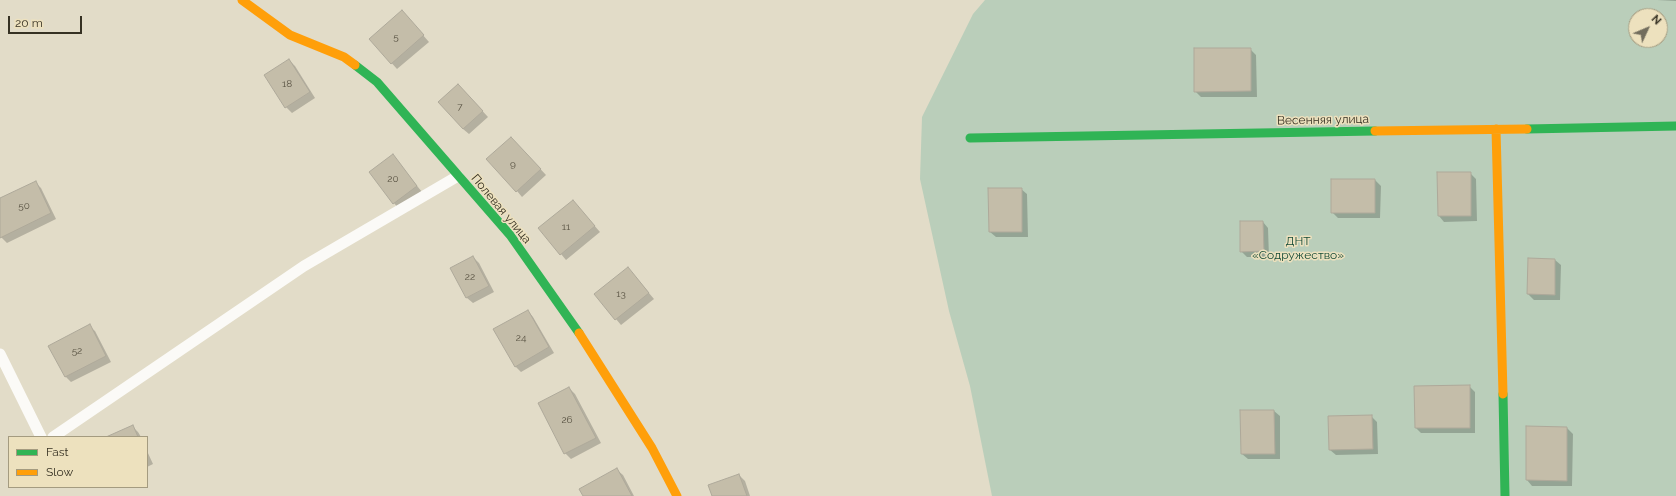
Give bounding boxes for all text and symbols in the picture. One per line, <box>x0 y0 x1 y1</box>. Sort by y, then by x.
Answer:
scale bar <box>10 8 84 34</box>
north arrow <box>1628 8 1668 48</box>
text: N <box>1649 12 1664 28</box>
text: 20 m <box>15 16 43 30</box>
house number: 5 <box>393 31 399 43</box>
house number: 18 <box>282 78 292 90</box>
house number: 7 <box>457 101 463 113</box>
street label: Весенняя улица <box>1277 112 1369 128</box>
house number: 9 <box>510 158 516 170</box>
street label: Полевая улица <box>468 172 534 246</box>
house number: 20 <box>387 173 399 185</box>
house number: 50 <box>18 200 30 212</box>
house number: 11 <box>562 221 570 233</box>
park label: ДНТ «Содружество» <box>1252 234 1344 262</box>
house number: 22 <box>465 271 475 283</box>
house number: 13 <box>616 288 626 300</box>
house number: 24 <box>516 332 526 344</box>
house number: 52 <box>72 345 82 357</box>
house number: 26 <box>561 414 573 426</box>
legend <box>8 436 148 488</box>
text: Fast <box>46 445 69 459</box>
text: Slow <box>46 465 73 479</box>

